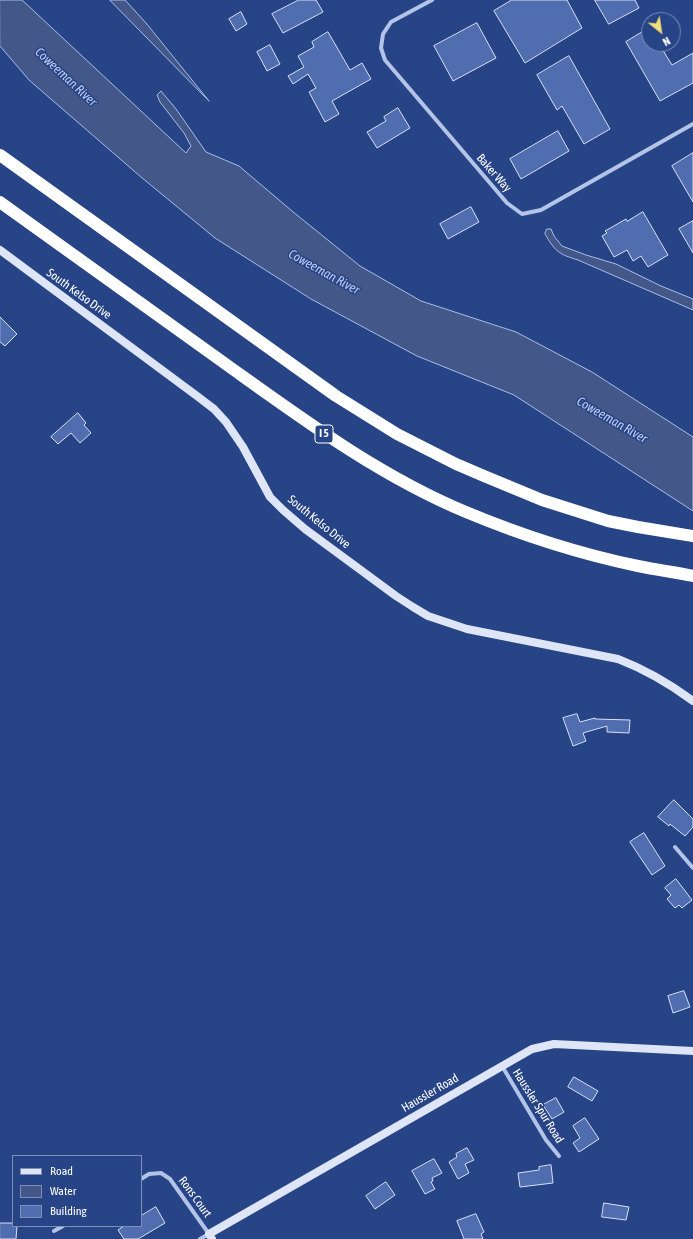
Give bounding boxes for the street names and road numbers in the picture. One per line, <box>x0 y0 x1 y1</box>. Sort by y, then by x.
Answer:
street label: Baker Way <box>474 151 514 195</box>
street label: South Kelso Drive <box>44 266 114 322</box>
road number: I 5 <box>315 425 333 443</box>
street label: South Kelso Drive <box>285 492 353 552</box>
street label: Haussler Spur Road <box>509 1066 567 1146</box>
street label: Haussler Road <box>399 1071 461 1115</box>
street label: Rons Court <box>175 1174 215 1220</box>

